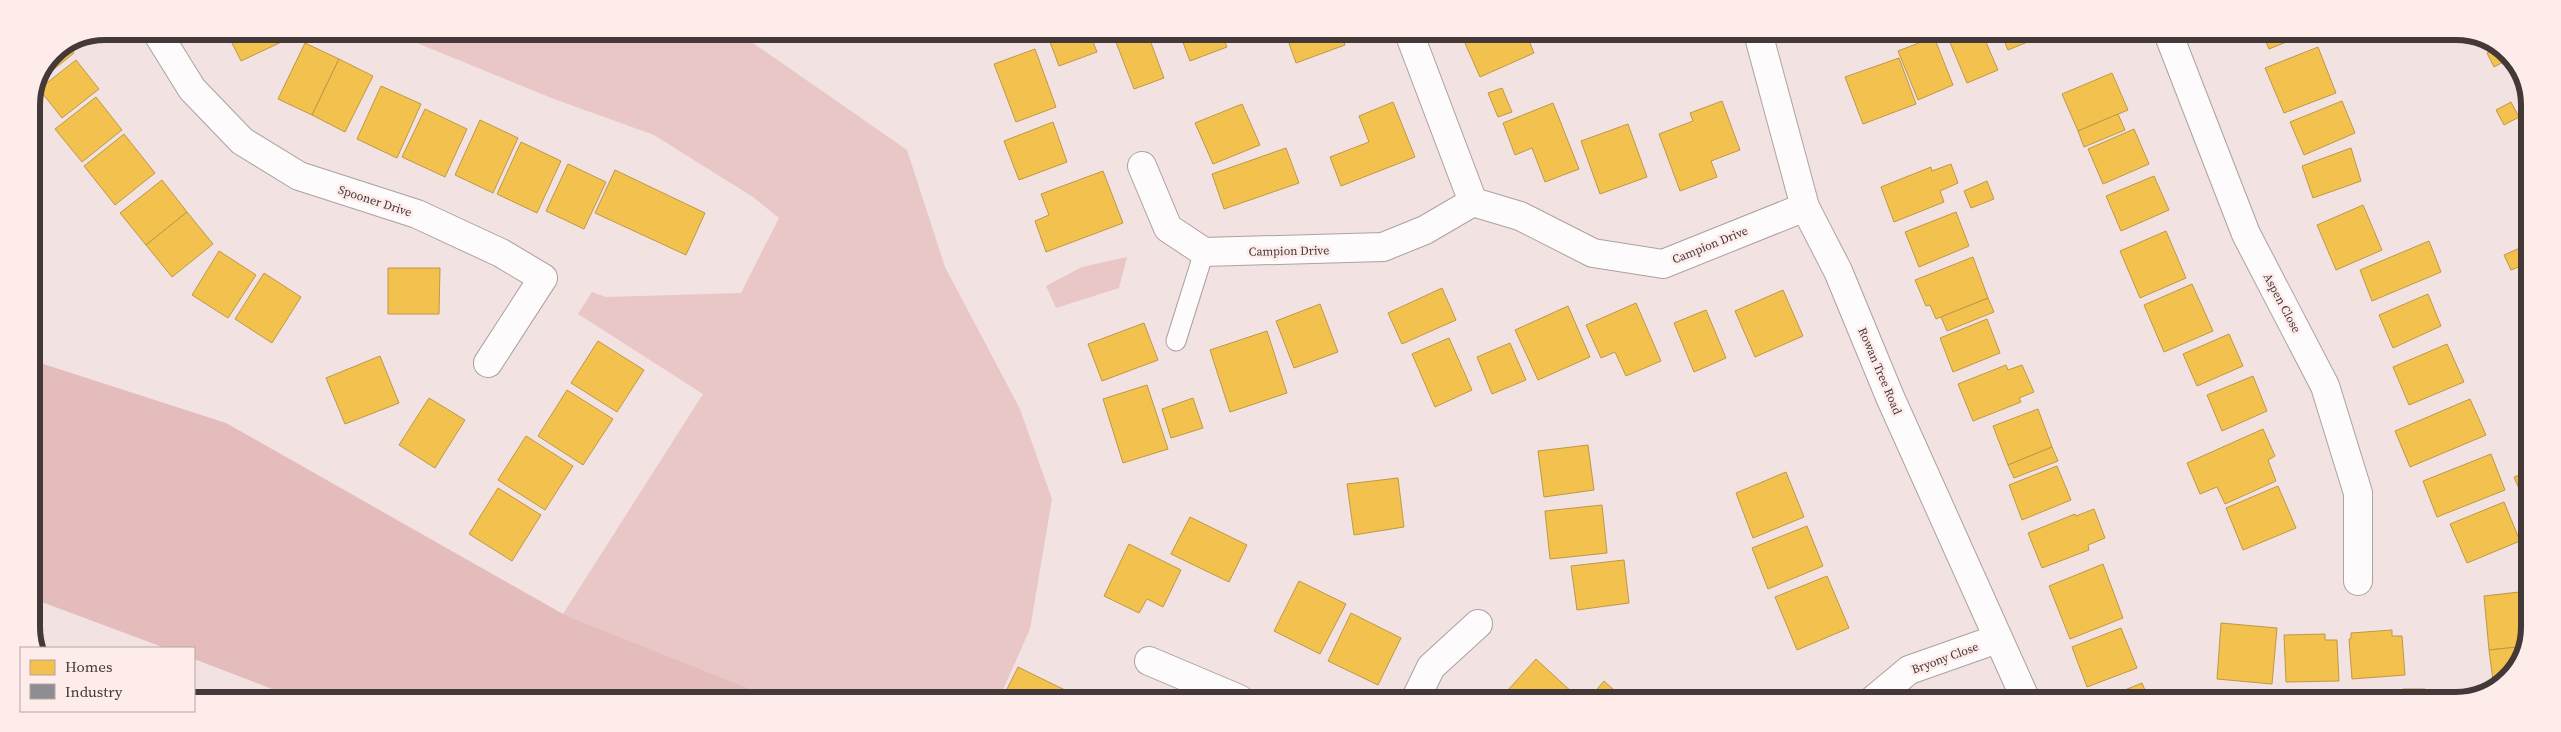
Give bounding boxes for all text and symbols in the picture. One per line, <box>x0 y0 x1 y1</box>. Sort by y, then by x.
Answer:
street label: Spooner Drive <box>336 182 414 220</box>
street label: Campion Drive <box>1670 223 1750 267</box>
street label: Campion Drive <box>1249 242 1329 260</box>
street label: Aspen Close <box>2260 270 2304 336</box>
street label: Rowan Tree Road <box>1854 325 1906 417</box>
street label: Bryony Close <box>1909 638 1981 678</box>
legend <box>20 647 195 712</box>
text: Homes <box>65 656 112 677</box>
text: Industry <box>65 681 123 702</box>

